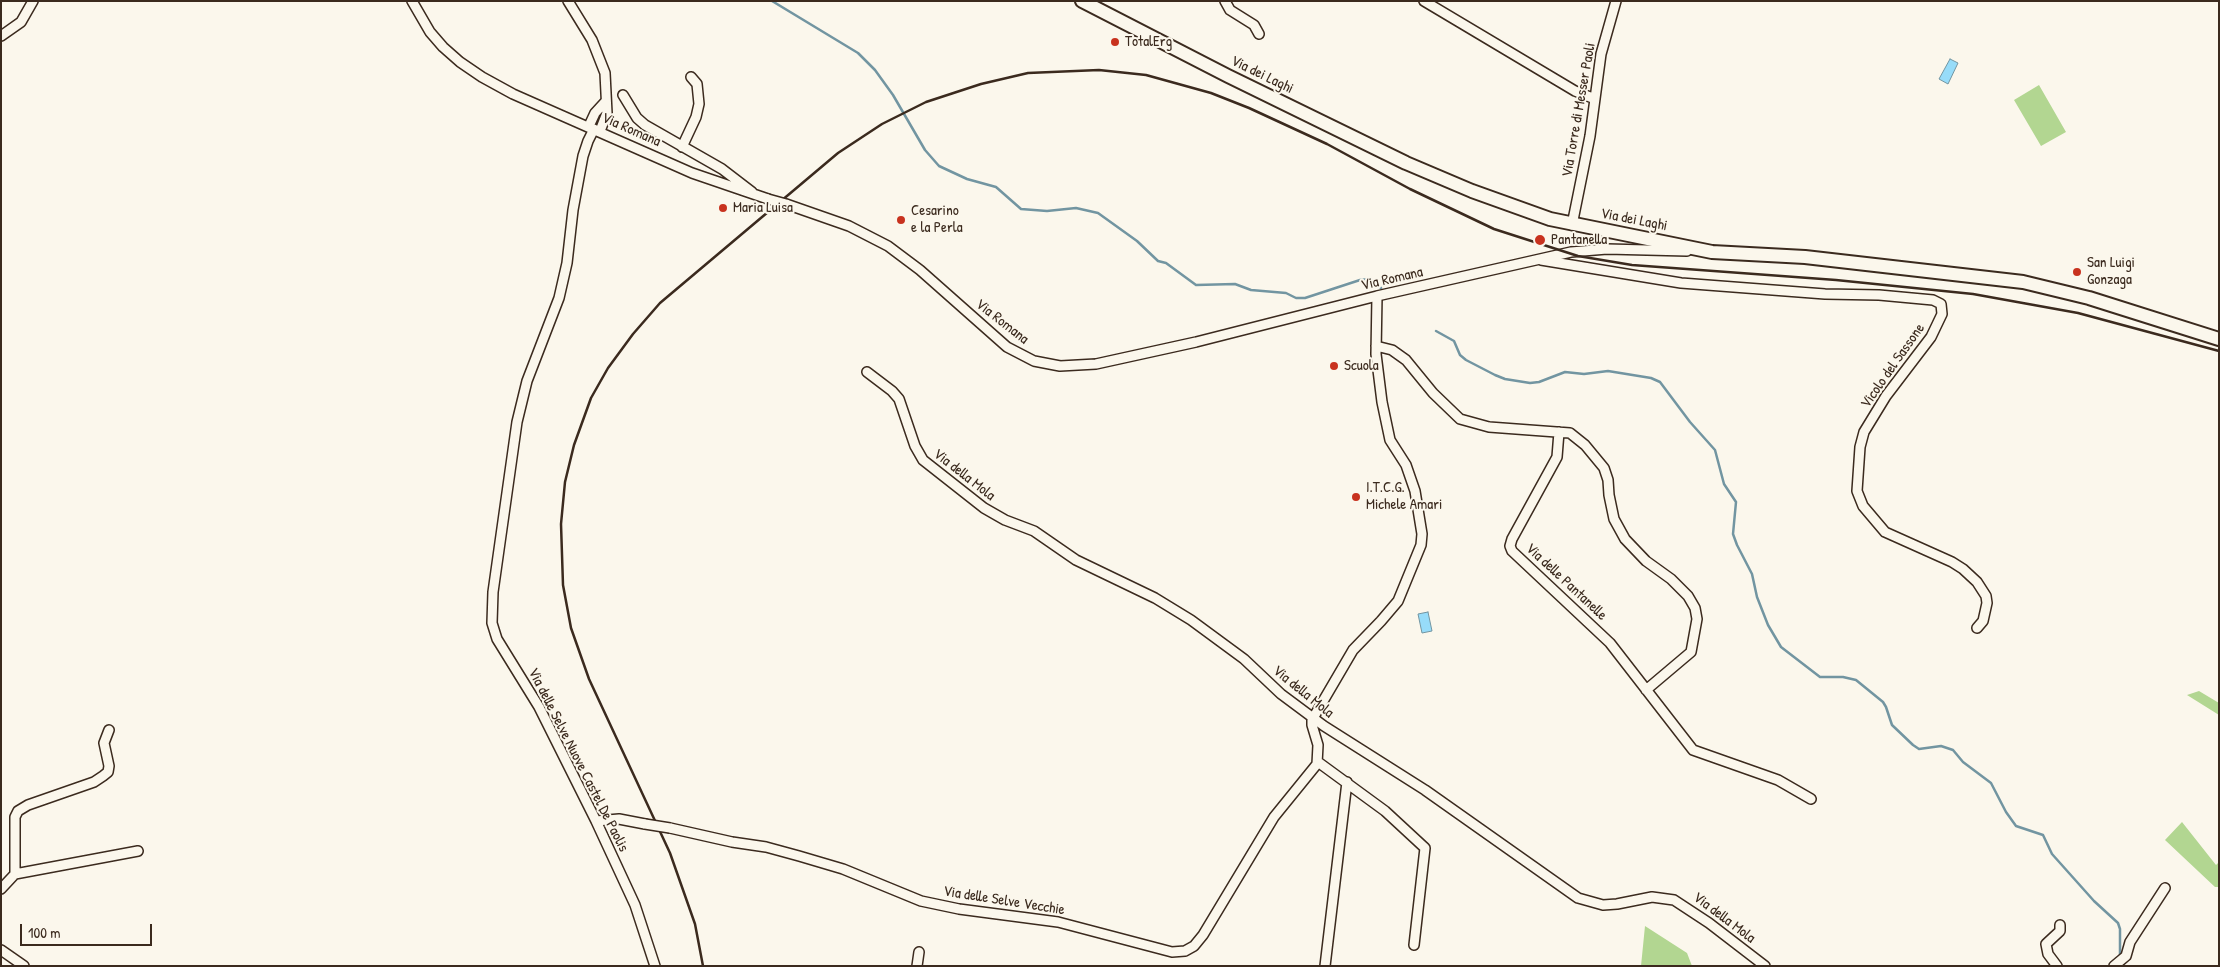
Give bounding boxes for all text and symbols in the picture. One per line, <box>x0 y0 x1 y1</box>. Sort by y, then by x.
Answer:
place label: TotalErg <box>1125 33 1172 51</box>
marker: TotalErg <box>1109 36 1121 48</box>
street label: Via Torre di Messer Paoli <box>1558 41 1600 179</box>
street label: Via dei Laghi <box>1228 52 1296 98</box>
street label: Via Romana <box>599 109 663 151</box>
place label: Maria Luisa <box>733 199 793 217</box>
marker: Maria Luisa <box>717 202 729 214</box>
place label: Cesarino e la Perla <box>911 202 963 237</box>
street label: Via dei Laghi <box>1599 205 1669 235</box>
marker: Cesarino e la Perla <box>895 214 907 226</box>
place label: Pantanella <box>1551 231 1607 249</box>
marker: Pantanella <box>1533 233 1547 247</box>
place label: San Luigi Gonzaga <box>2087 254 2135 289</box>
street label: Via Romana <box>1359 263 1425 295</box>
marker: San Luigi Gonzaga <box>2071 266 2083 278</box>
street label: Via Romana <box>972 296 1032 348</box>
street label: Vicolo del Sassone <box>1857 320 1929 412</box>
place label: Scuola <box>1344 357 1379 375</box>
marker: Scuola <box>1328 360 1340 372</box>
street label: Via della Mola <box>929 445 999 505</box>
place label: I.T.C.G. Michele Amari <box>1366 479 1442 514</box>
marker: I.T.C.G. Michele Amari <box>1350 491 1362 503</box>
street label: Via delle Pantanelle <box>1521 540 1611 624</box>
street label: Via della Mola <box>1269 662 1337 722</box>
street label: Via delle Selve Nuove Castel De Paolis <box>524 665 632 855</box>
street label: Via delle Selve Vecchie <box>942 883 1066 919</box>
street label: Via della Mola <box>1689 889 1759 947</box>
scale bar <box>22 914 155 946</box>
text: 100 m <box>28 922 61 943</box>

